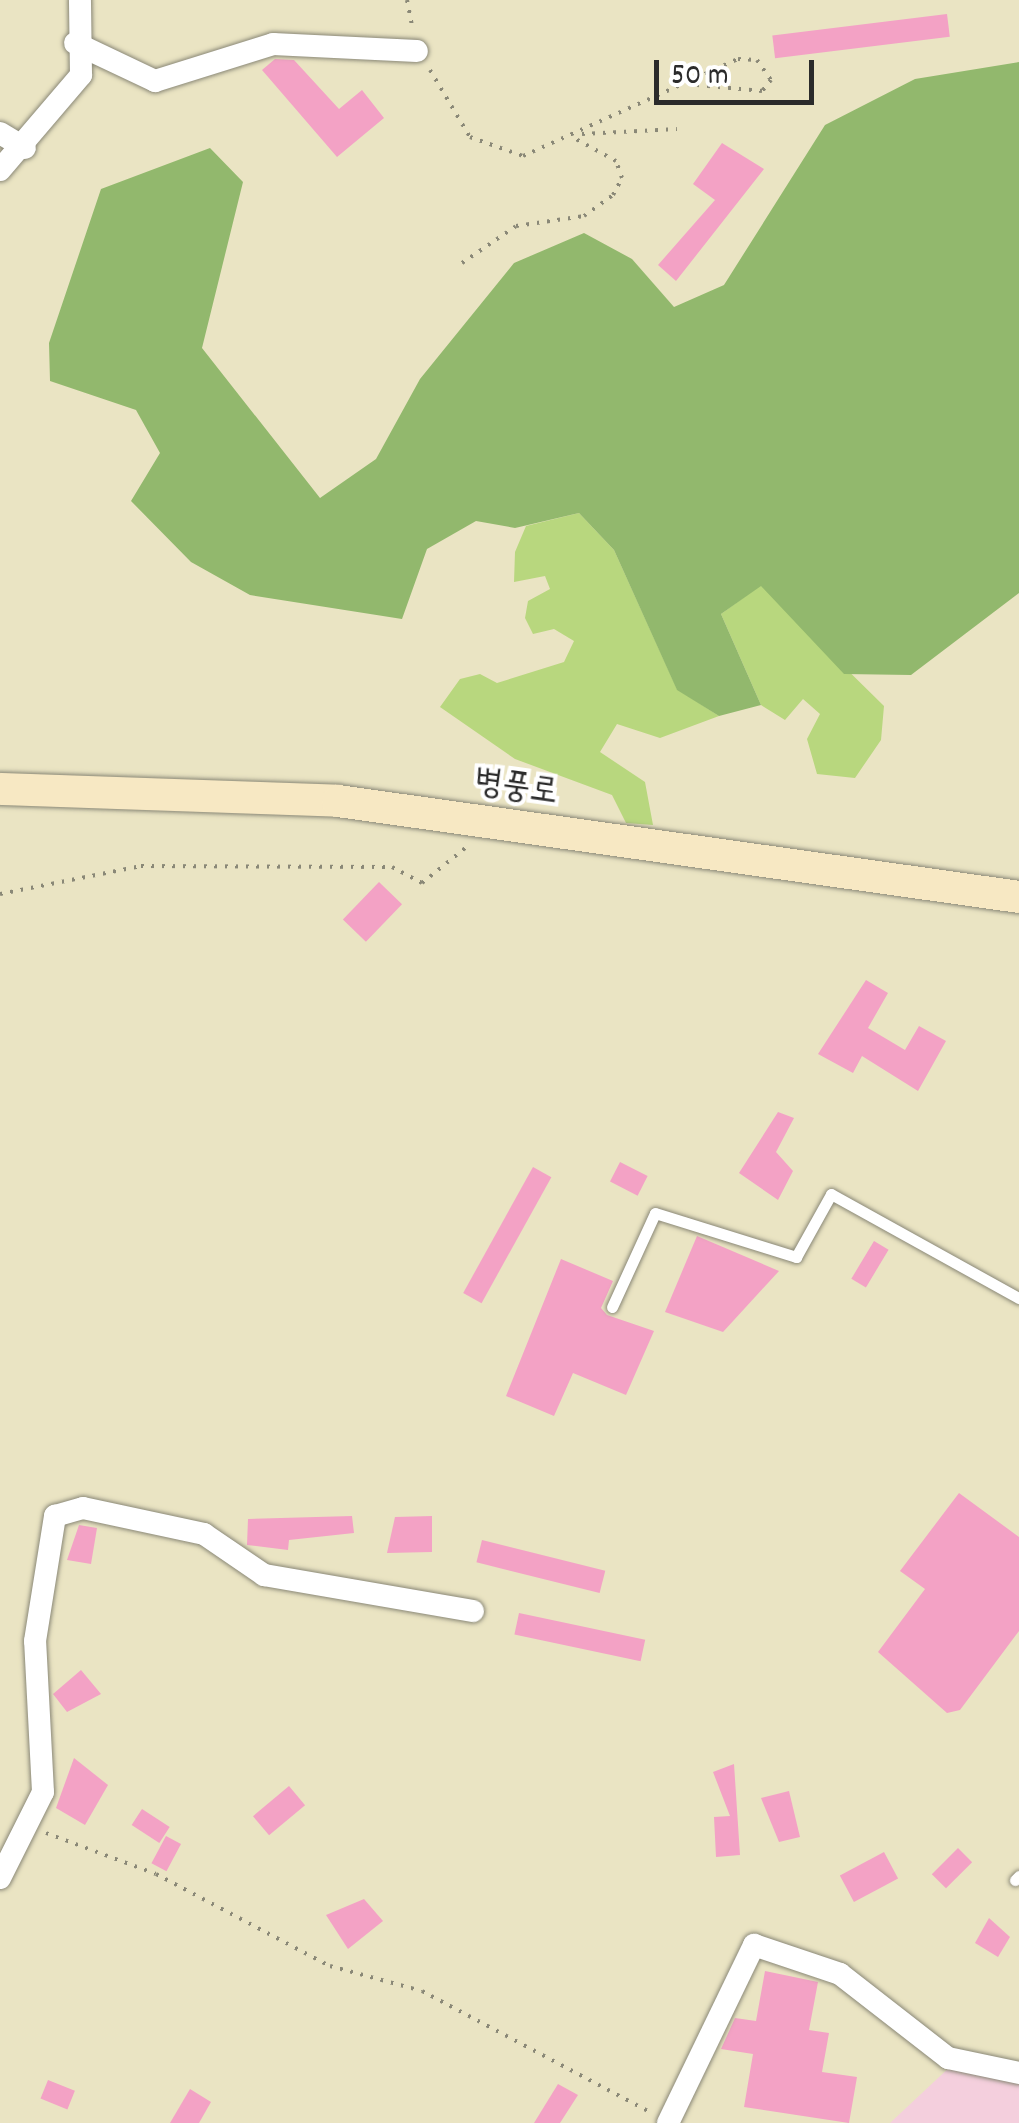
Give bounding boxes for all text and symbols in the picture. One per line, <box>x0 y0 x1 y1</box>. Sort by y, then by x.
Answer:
scale bar <box>659 40 819 102</box>
text: 50 m <box>671 56 729 99</box>
street label: 병풍로 <box>471 762 561 816</box>

